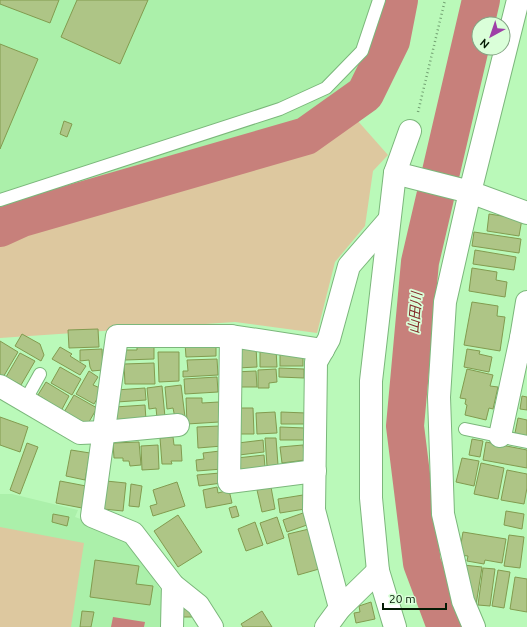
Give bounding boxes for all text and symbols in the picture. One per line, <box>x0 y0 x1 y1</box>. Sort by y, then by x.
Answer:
north arrow <box>471 16 511 56</box>
text: N <box>478 36 492 51</box>
water label: 山田川 <box>405 289 425 335</box>
scale bar <box>383 585 446 611</box>
text: 20 m <box>389 592 416 605</box>

